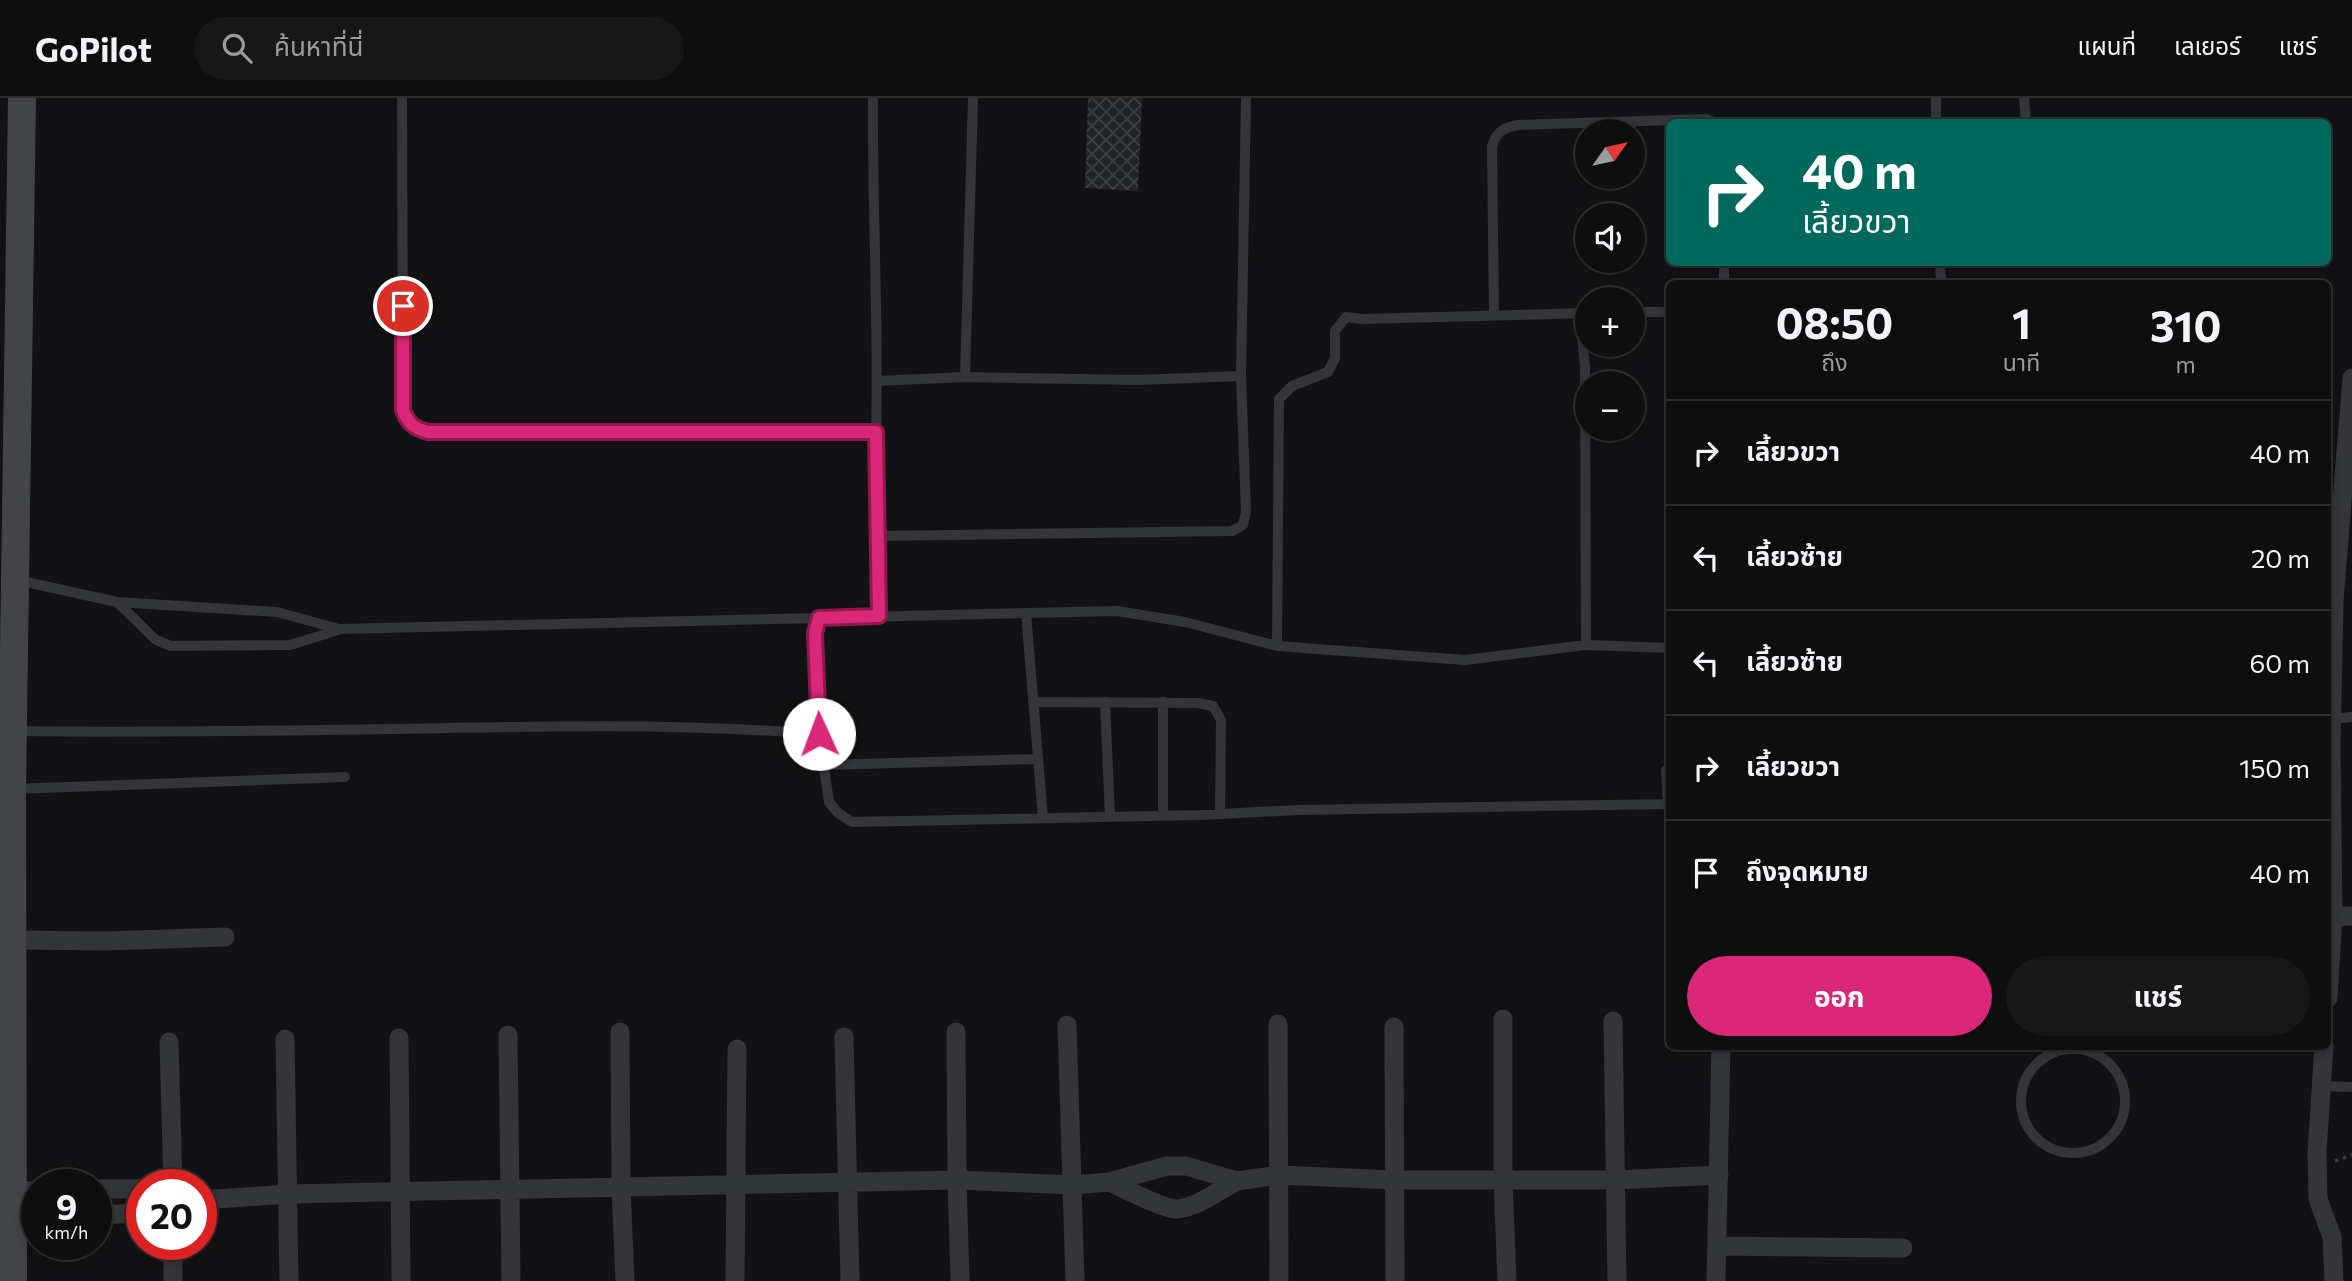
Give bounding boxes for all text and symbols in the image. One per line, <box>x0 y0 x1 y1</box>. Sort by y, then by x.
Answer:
search box <box>194 17 684 80</box>
text: GoPilot <box>35 28 152 69</box>
icon: search <box>218 29 256 67</box>
text: ค้นหาที่นี่ <box>274 30 363 61</box>
text: แผนที่ <box>2078 31 2136 60</box>
text: เลเยอร์ <box>2174 31 2241 60</box>
text: แชร์ <box>2279 31 2317 60</box>
north arrow <box>1575 119 1645 189</box>
map controls <box>1575 119 1645 441</box>
text: 40 m <box>1802 139 1917 199</box>
icon: right <box>1687 147 1778 238</box>
text: เลี้ยวขวา <box>1802 200 1910 240</box>
button: sound <box>1575 203 1645 273</box>
pin <box>373 276 433 336</box>
icon: arrive <box>384 287 422 325</box>
button: + <box>1575 287 1645 357</box>
text: 08:50 <box>1776 296 1893 348</box>
text: 1 <box>2012 296 2031 348</box>
text: 310 <box>2150 299 2221 351</box>
text: ถึง <box>1821 348 1847 376</box>
text: นาที <box>2003 348 2040 376</box>
text: m <box>2176 350 2196 378</box>
button: − <box>1575 371 1645 441</box>
icon: right <box>1687 434 1725 472</box>
text: เลี้ยวขวา <box>1746 435 1840 466</box>
text: 40 m <box>2250 437 2310 468</box>
icon: left <box>1687 539 1725 577</box>
text: เลี้ยวซ้าย <box>1746 540 1843 571</box>
text: 20 m <box>2251 542 2310 573</box>
icon: left <box>1687 644 1725 682</box>
text: เลี้ยวซ้าย <box>1746 645 1843 676</box>
text: 60 m <box>2250 647 2310 678</box>
position arrow <box>782 697 856 771</box>
icon: right <box>1687 749 1725 787</box>
text: เลี้ยวขวา <box>1746 750 1840 781</box>
text: 150 m <box>2239 752 2310 783</box>
icon: arrive <box>1687 854 1725 892</box>
text: ถึงจุดหมาย <box>1746 855 1869 886</box>
text: 40 m <box>2250 857 2310 888</box>
button: ออก <box>1687 956 1992 1036</box>
button: แชร์ <box>2006 956 2310 1036</box>
speed limit sign: 20 <box>126 1169 217 1260</box>
text: 9 <box>56 1184 77 1227</box>
text: km/h <box>45 1221 88 1243</box>

